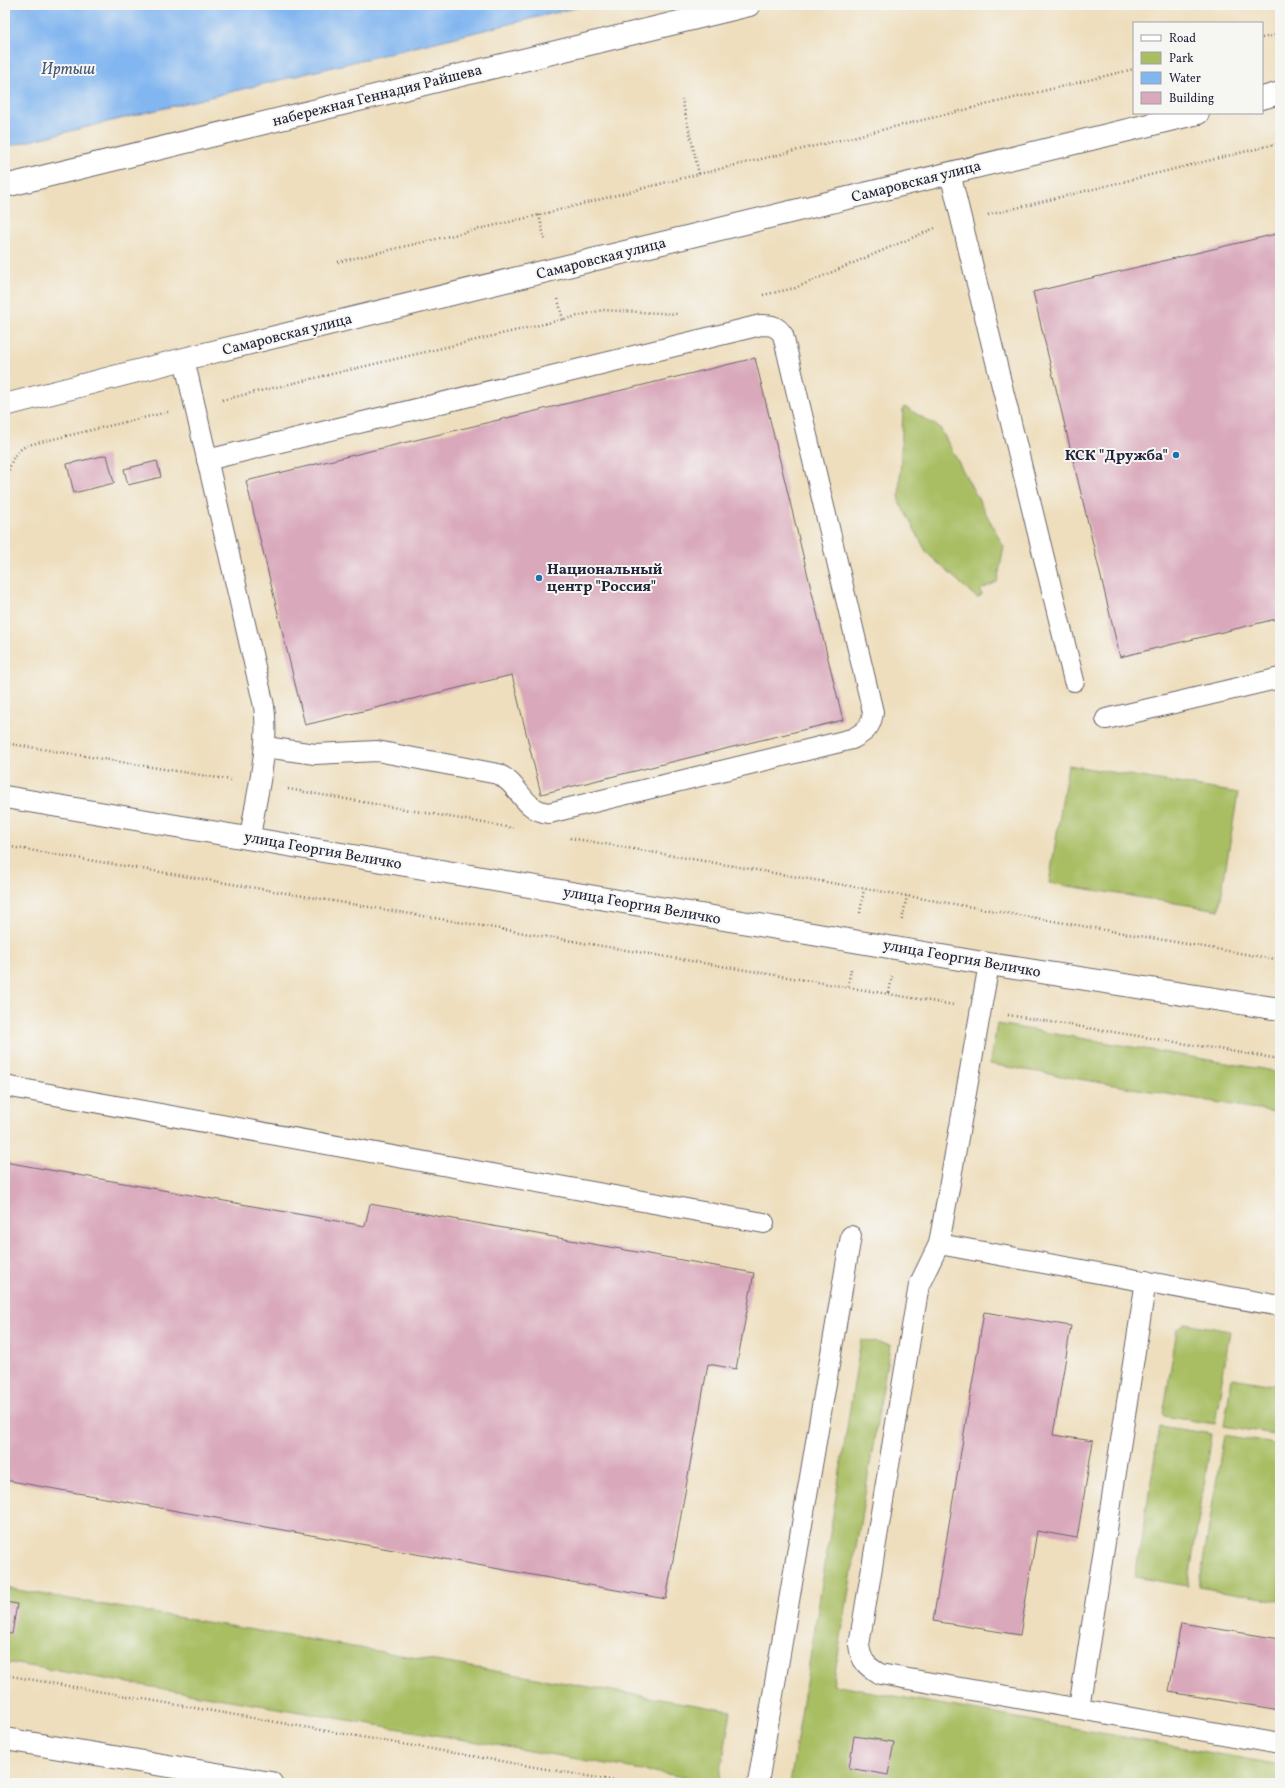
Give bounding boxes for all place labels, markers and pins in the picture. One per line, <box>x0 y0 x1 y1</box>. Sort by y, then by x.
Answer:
place label: КСК "Дружба" <box>1065 446 1168 467</box>
marker: КСК "Дружба" <box>1171 450 1181 460</box>
place label: Национальный центр "Россия" <box>547 560 663 598</box>
marker: Национальный центр "Россия" <box>534 573 544 583</box>

